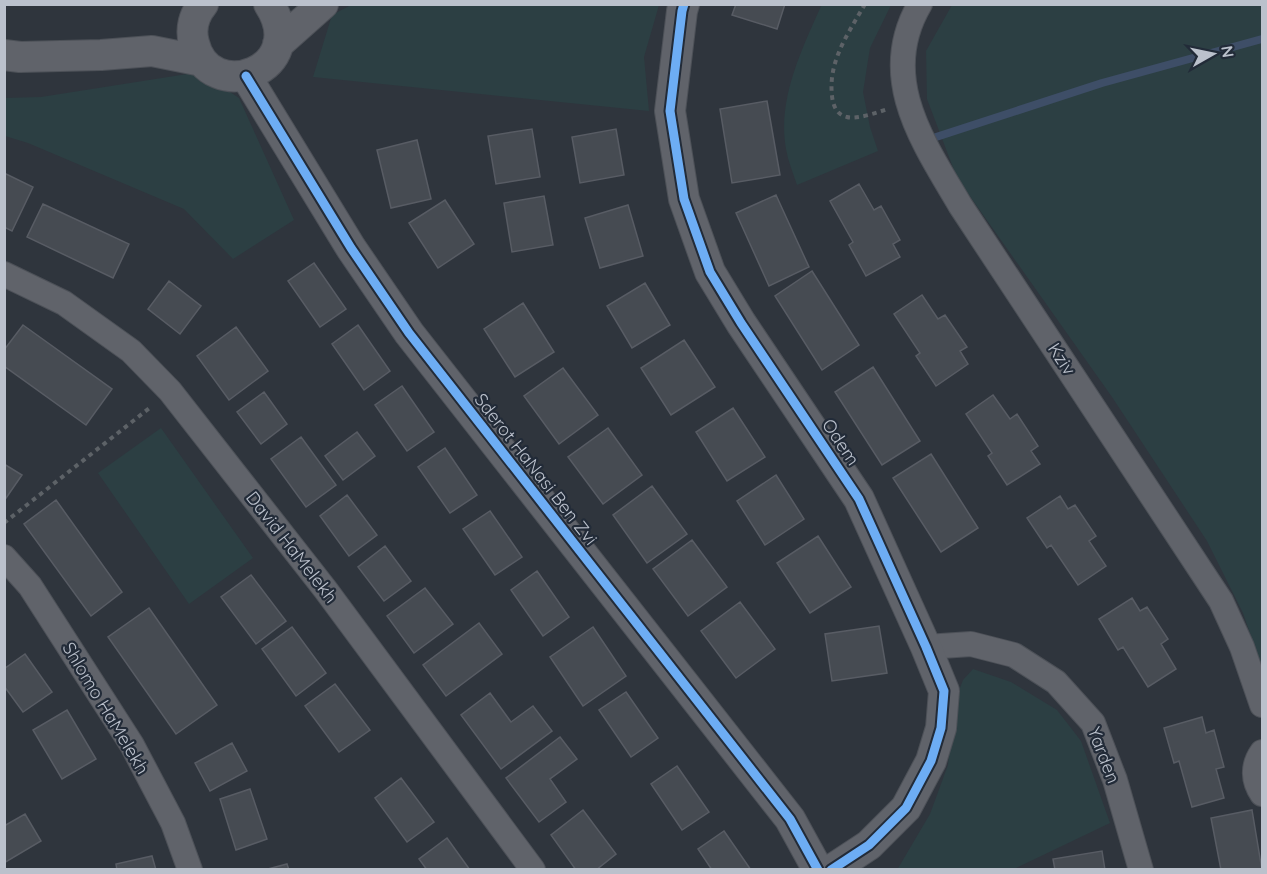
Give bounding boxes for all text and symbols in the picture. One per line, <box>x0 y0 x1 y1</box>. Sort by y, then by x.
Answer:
north arrow <box>1183 24 1243 84</box>
text: N <box>1217 44 1239 59</box>
street label: Kziv <box>1043 338 1081 380</box>
street label: Sderot HaNasi Ben Zvi <box>469 388 603 550</box>
street label: Odem <box>817 414 865 470</box>
street label: David HaMelekh <box>241 486 343 608</box>
street label: Shlomo HaMelekh <box>57 638 155 778</box>
street label: Yarden <box>1083 724 1125 786</box>

